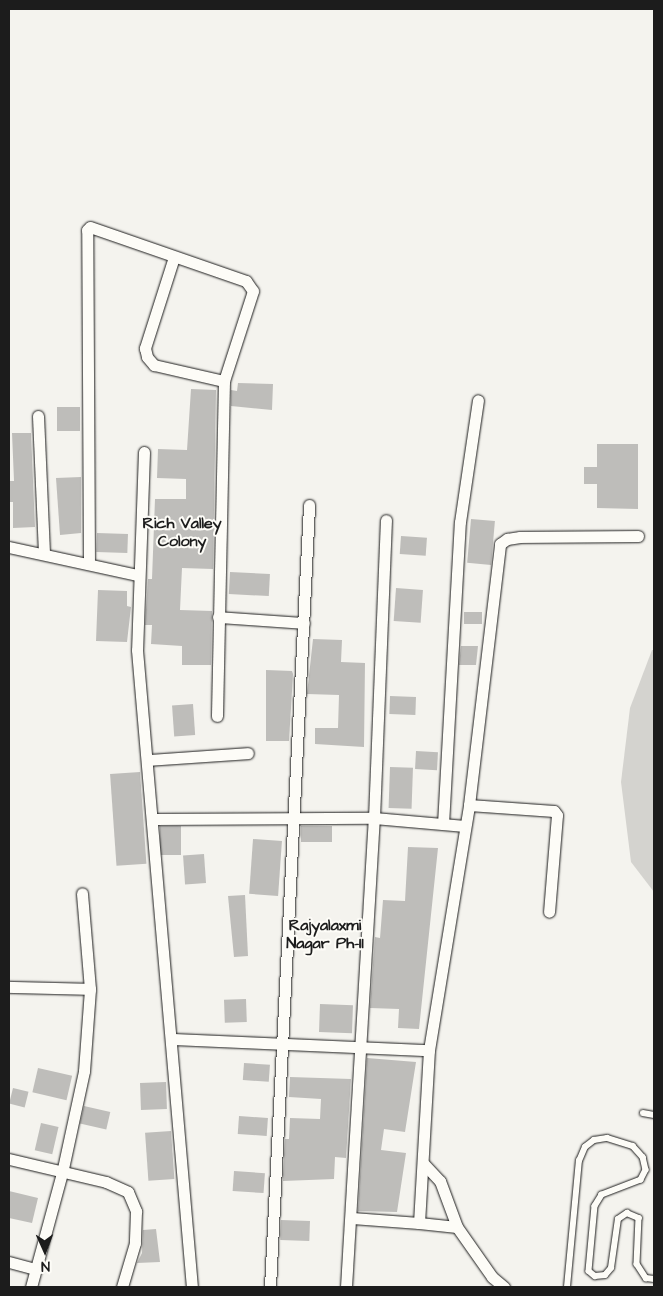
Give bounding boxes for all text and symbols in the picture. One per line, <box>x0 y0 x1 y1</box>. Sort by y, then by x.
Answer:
district label: Rich Valley Colony <box>143 513 221 551</box>
district label: Rajyalaxmi Nagar Ph-II <box>286 915 364 953</box>
north arrow <box>20 1226 70 1276</box>
text: N <box>41 1256 50 1276</box>

